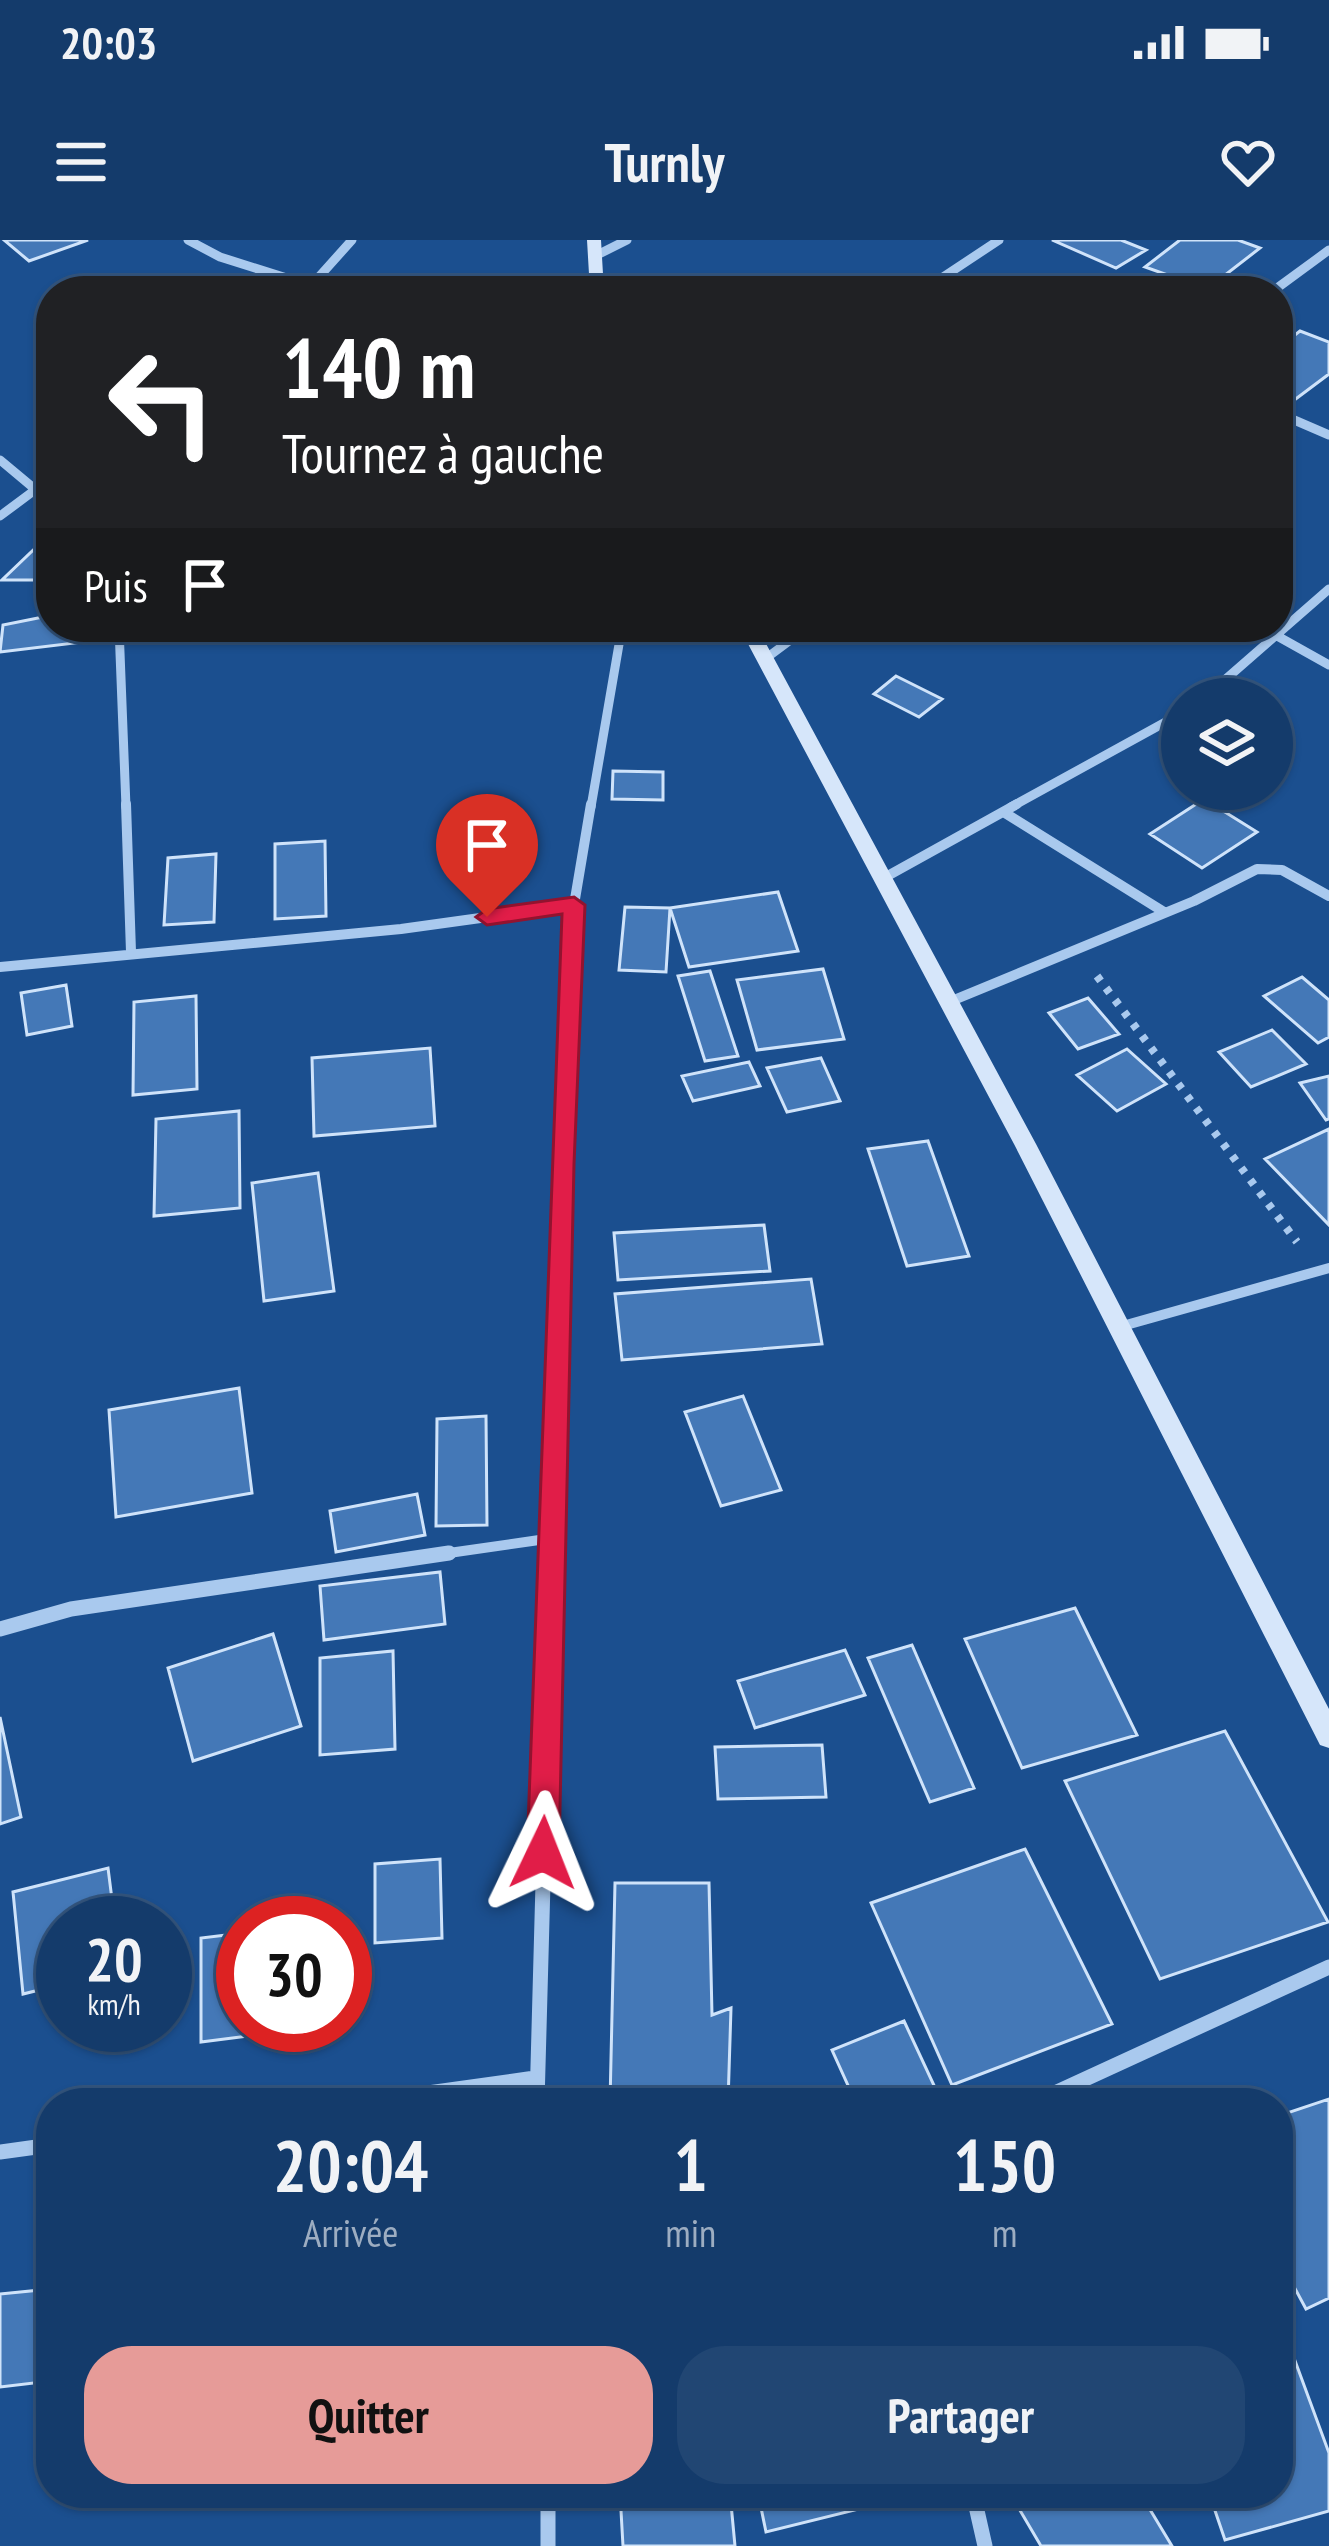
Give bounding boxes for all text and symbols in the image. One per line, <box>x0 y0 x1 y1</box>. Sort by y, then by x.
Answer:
text: 20:03 <box>60 13 157 71</box>
text: Turnly <box>605 127 724 197</box>
icon: menu <box>48 129 114 195</box>
icon: heart <box>1215 129 1281 195</box>
text: 140 m <box>282 312 475 421</box>
icon: left <box>84 324 240 480</box>
text: Tournez à gauche <box>282 418 604 488</box>
icon: arrive <box>172 552 238 618</box>
text: Puis <box>84 556 148 614</box>
map controls <box>1161 678 1293 810</box>
button: layers <box>1161 678 1293 810</box>
pin <box>436 794 538 917</box>
icon: arrive <box>454 812 520 878</box>
position arrow <box>480 1790 606 1916</box>
speed limit sign: 30 <box>216 1896 372 2052</box>
text: 20 <box>85 1920 143 1998</box>
text: km/h <box>87 1984 141 2023</box>
text: 20:04 <box>273 2118 429 2211</box>
text: 1 <box>674 2118 708 2211</box>
text: 150 <box>953 2118 1056 2211</box>
text: Arrivée <box>303 2207 398 2258</box>
text: min <box>665 2207 716 2258</box>
text: m <box>992 2207 1017 2258</box>
button: Quitter <box>84 2346 653 2484</box>
button: Partager <box>677 2346 1245 2484</box>

